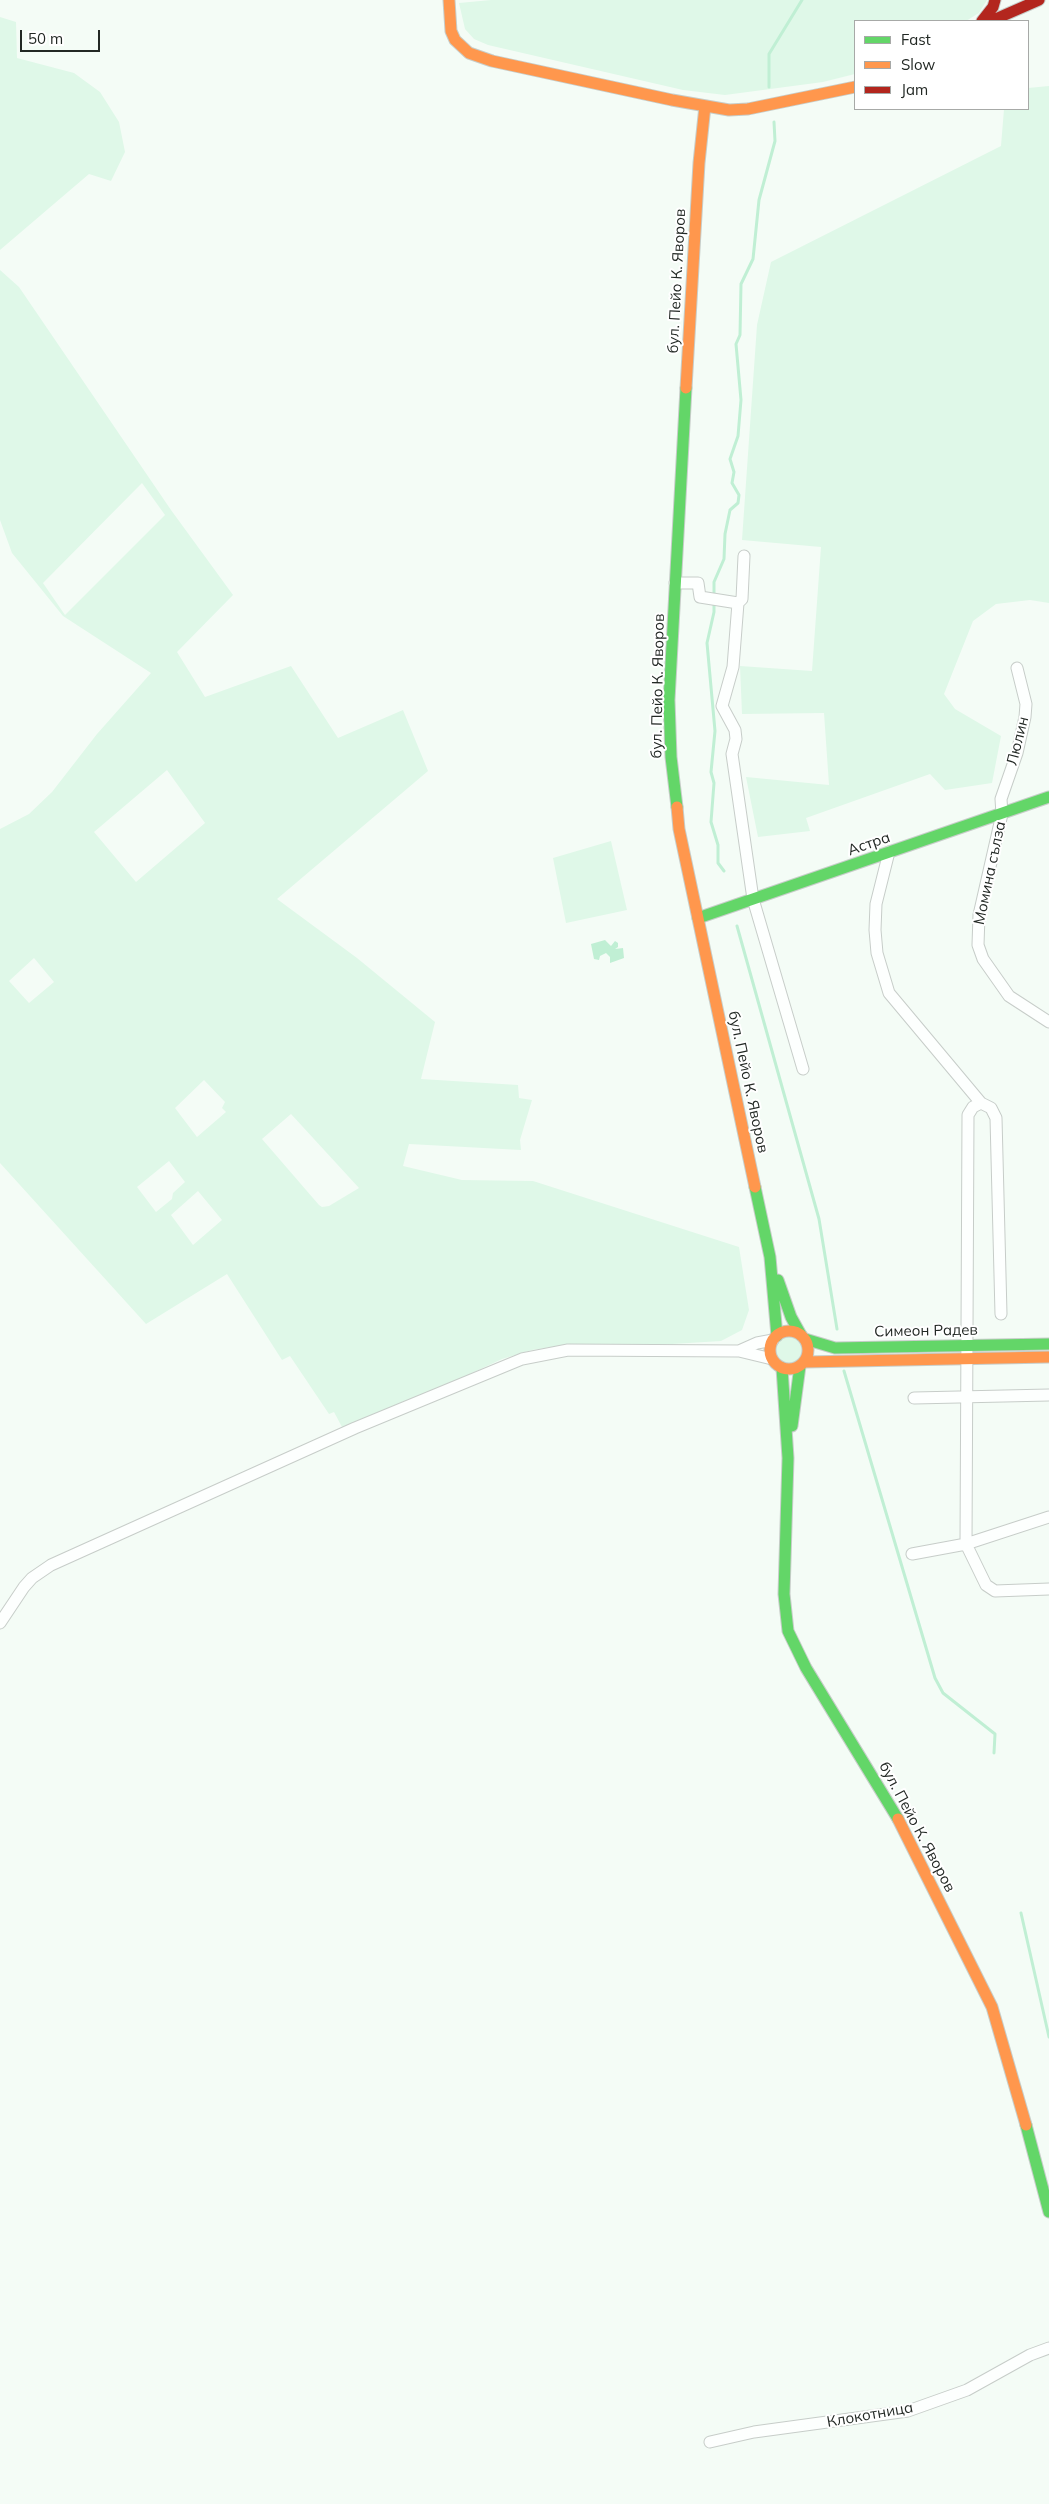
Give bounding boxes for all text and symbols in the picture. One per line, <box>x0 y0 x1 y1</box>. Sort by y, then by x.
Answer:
scale bar <box>22 20 102 52</box>
legend <box>854 20 1029 110</box>
text: 50 m <box>28 29 63 48</box>
text: Fast <box>901 30 931 49</box>
text: Slow <box>901 55 935 74</box>
text: Jam <box>901 80 928 99</box>
street label: бул. Пейо К. Яворов <box>664 208 690 354</box>
street label: бул. Пейо К. Яворов <box>648 613 668 759</box>
street label: Люлин <box>1003 715 1033 767</box>
street label: Момина сълза <box>970 820 1010 926</box>
street label: Астра <box>845 828 893 860</box>
street label: бул. Пейо К. Яворов <box>724 1009 772 1155</box>
street label: Симеон Радев <box>874 1321 978 1341</box>
street label: бул. Пейо К. Яворов <box>875 1759 959 1895</box>
street label: Клокотница <box>826 2399 914 2431</box>

